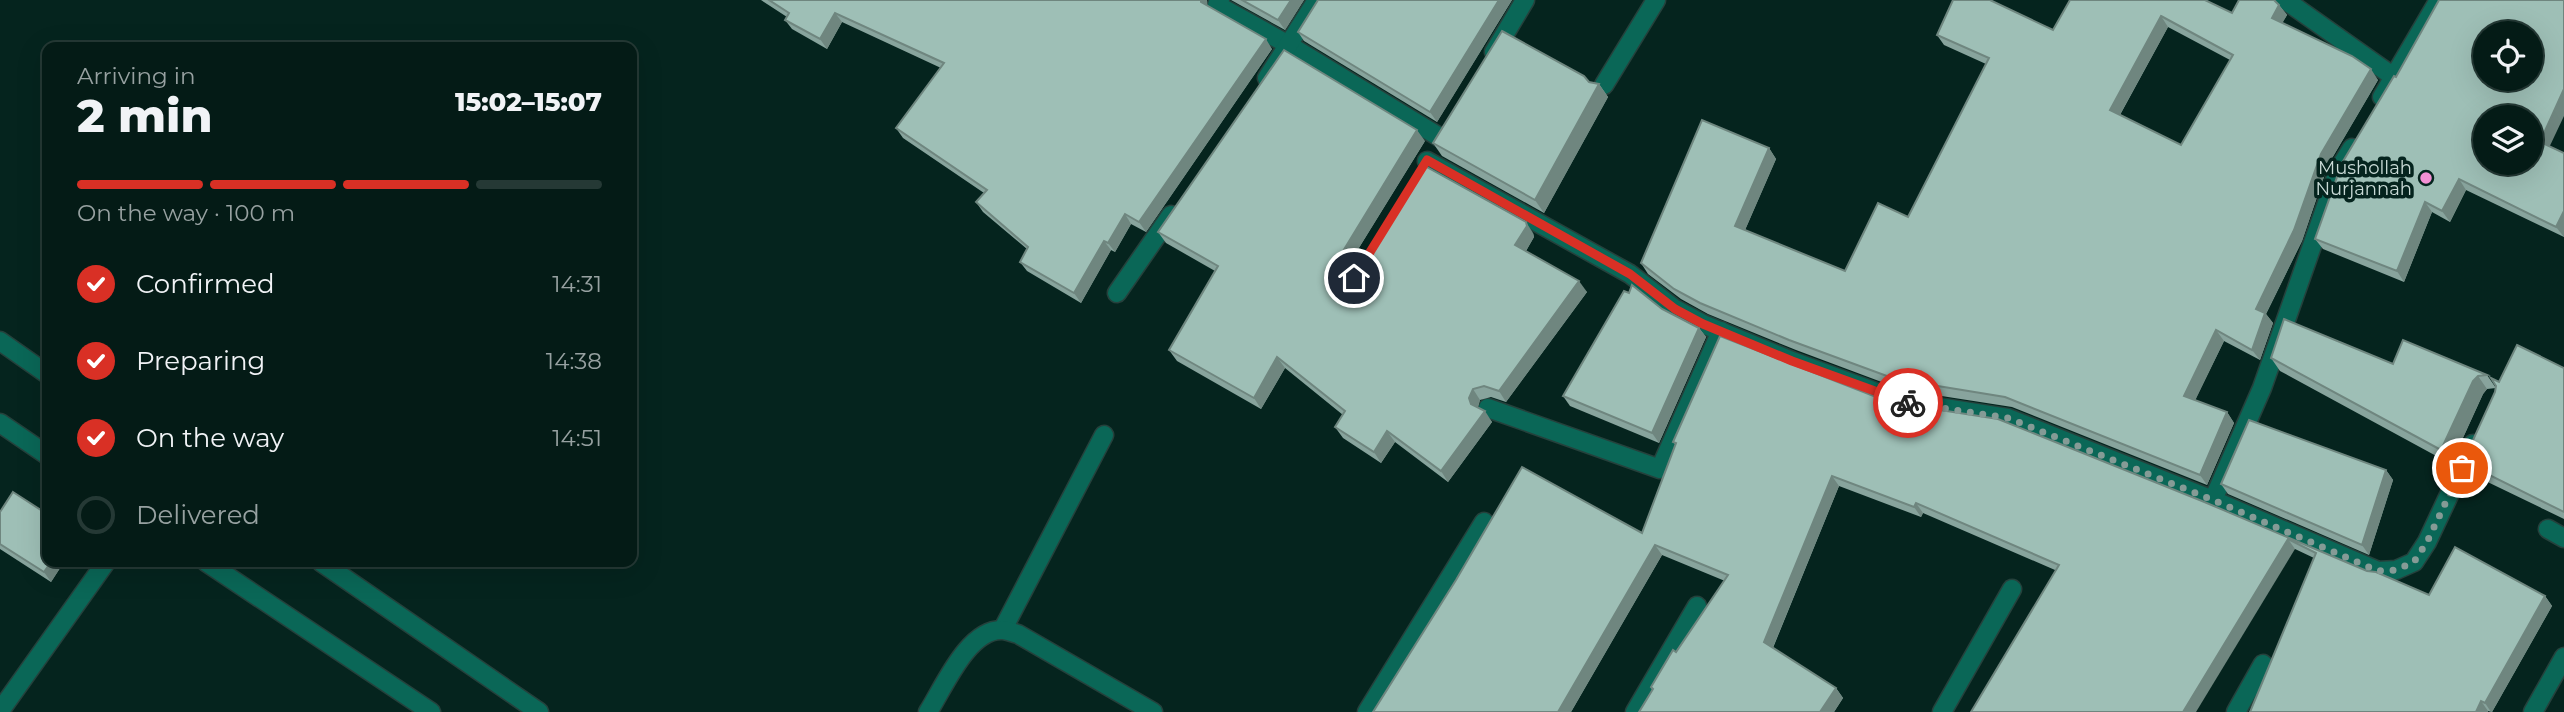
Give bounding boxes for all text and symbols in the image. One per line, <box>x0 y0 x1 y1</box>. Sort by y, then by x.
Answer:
map controls <box>2473 21 2543 175</box>
button: locate <box>2473 21 2543 91</box>
text: Arriving in <box>77 62 196 90</box>
text: 15:02–15:07 <box>455 86 602 118</box>
text: 2 min <box>77 87 212 144</box>
button: layers <box>2473 105 2543 175</box>
place label: Mushollah Nurjannah <box>2315 157 2412 200</box>
marker: Mushollah Nurjannah <box>2418 170 2434 186</box>
text: On the way · 100 m <box>77 199 295 227</box>
pin <box>1324 248 1384 308</box>
icon: home <box>1335 259 1373 297</box>
icon: check <box>77 265 115 303</box>
text: Confirmed <box>136 268 275 300</box>
text: 14:31 <box>552 270 602 298</box>
icon: check <box>77 342 115 380</box>
text: Preparing <box>136 345 265 377</box>
text: 14:38 <box>546 347 602 375</box>
courier <box>1873 368 1943 438</box>
icon: bike <box>1889 384 1927 422</box>
icon: check <box>77 419 115 457</box>
text: On the way <box>136 422 284 454</box>
text: 14:51 <box>552 424 602 452</box>
pin <box>2432 438 2492 498</box>
icon: bag <box>2443 449 2481 487</box>
text: Delivered <box>136 499 260 531</box>

